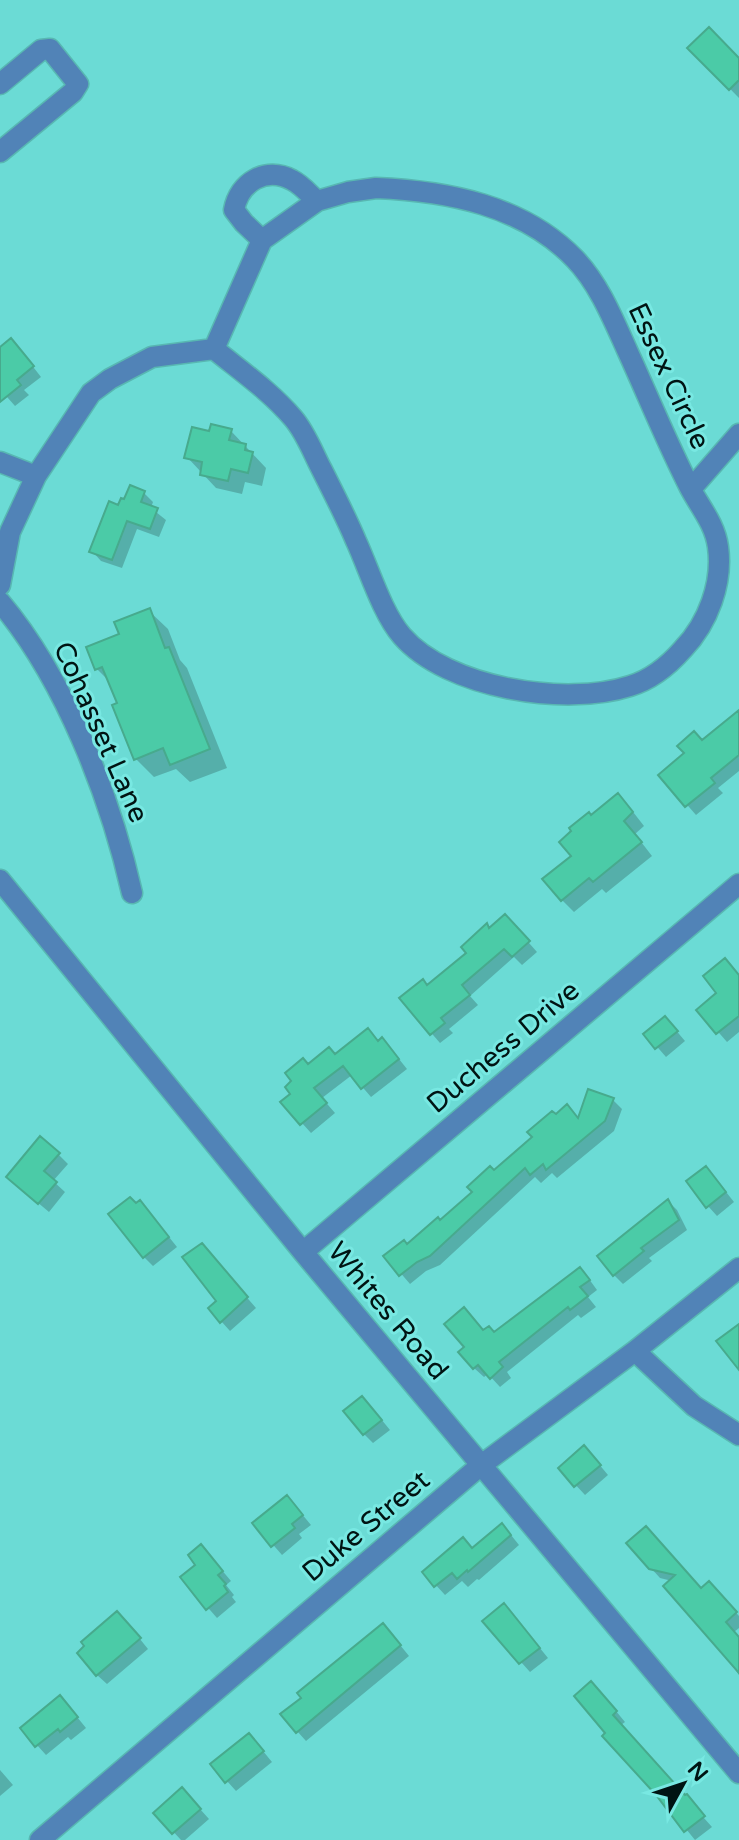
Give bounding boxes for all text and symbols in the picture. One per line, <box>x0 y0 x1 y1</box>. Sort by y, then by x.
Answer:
street label: Essex Circle <box>620 298 718 454</box>
street label: Cohasset Lane <box>46 636 156 828</box>
street label: Duchess Drive <box>420 973 586 1121</box>
street label: Whites Road <box>320 1235 456 1387</box>
street label: Duke Street <box>295 1463 437 1589</box>
north arrow <box>643 1744 723 1824</box>
text: N <box>682 1757 713 1787</box>

